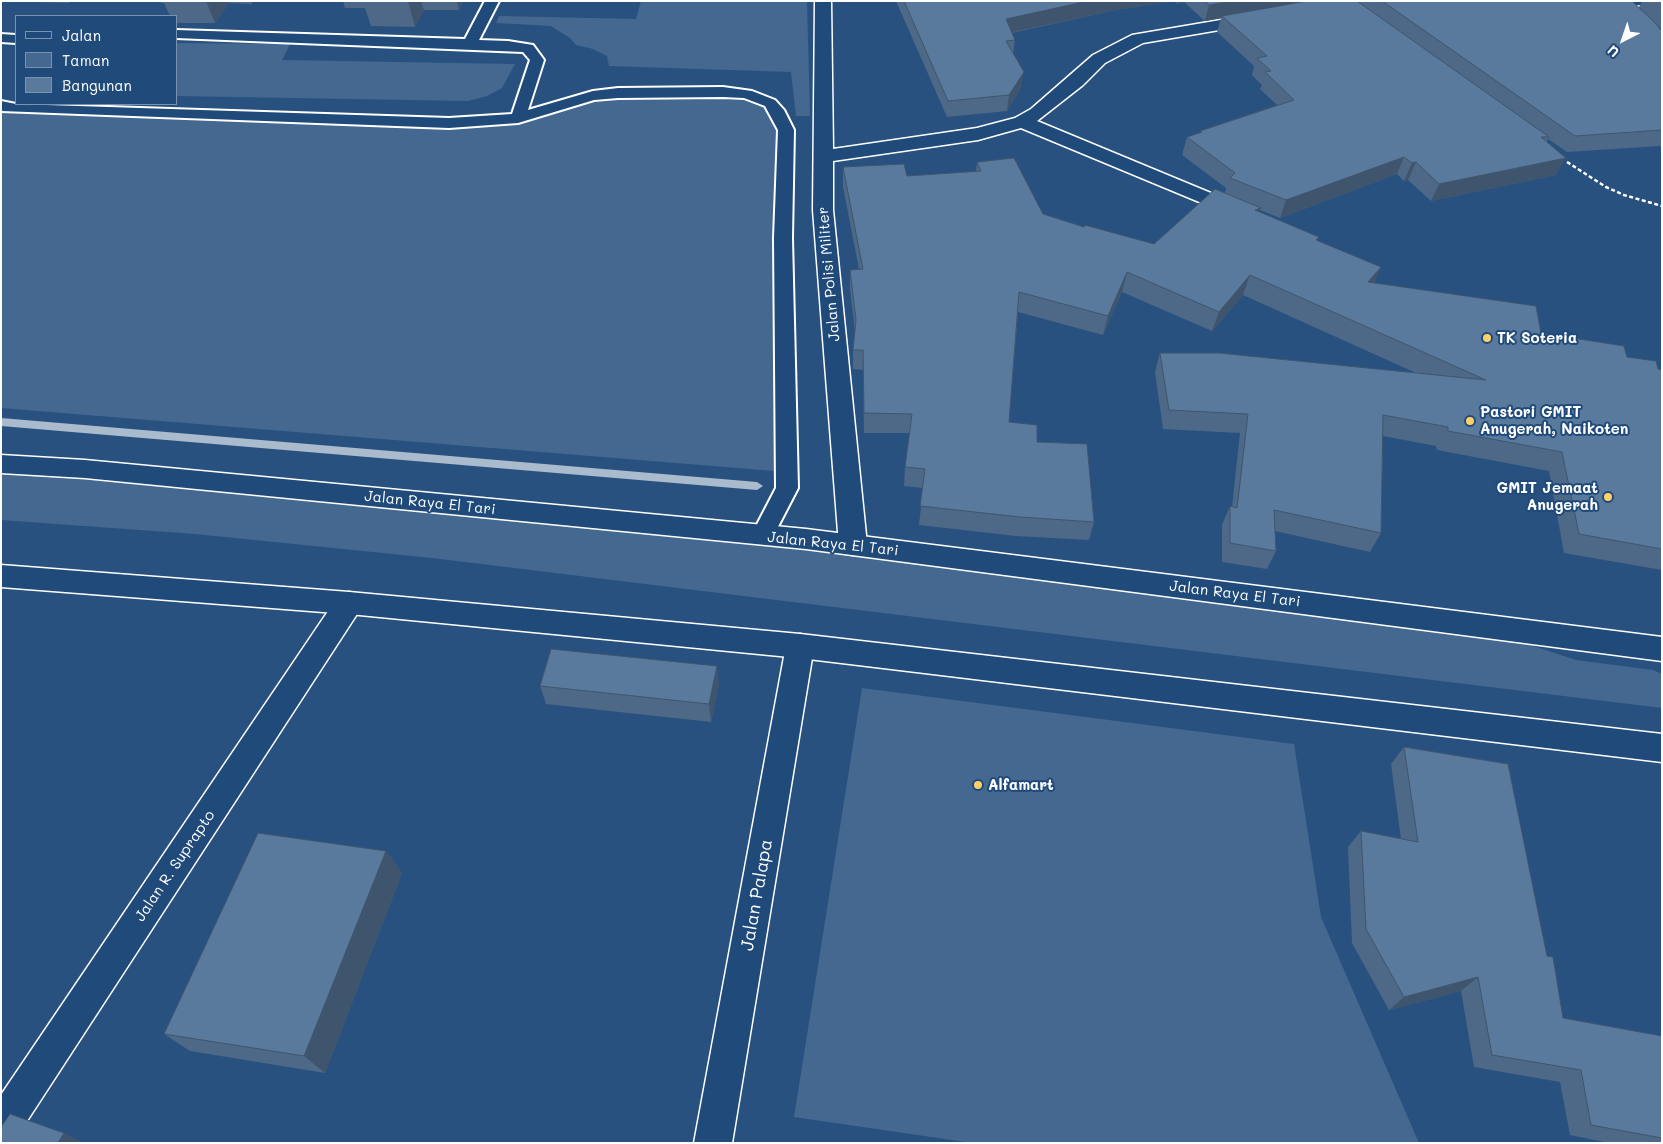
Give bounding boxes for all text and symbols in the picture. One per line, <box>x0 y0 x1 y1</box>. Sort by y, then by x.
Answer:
legend <box>15 15 178 105</box>
north arrow <box>1598 15 1648 65</box>
text: Jalan <box>62 25 101 45</box>
text: U <box>1603 41 1623 62</box>
text: Taman <box>62 50 109 70</box>
text: Bangunan <box>62 75 132 95</box>
street label: Jalan Polisi Militer <box>814 206 844 342</box>
place label: TK Soteria <box>1497 329 1577 347</box>
marker: TK Soteria <box>1481 332 1493 344</box>
place label: Pastori GMIT Anugerah, Naikoten <box>1480 403 1628 438</box>
marker: Pastori GMIT Anugerah, Naikoten <box>1464 415 1476 427</box>
place label: GMIT Jemaat Anugerah <box>1497 479 1598 514</box>
street label: Jalan Raya El Tari <box>364 487 496 519</box>
marker: GMIT Jemaat Anugerah <box>1602 491 1614 503</box>
street label: Jalan Raya El Tari <box>767 528 899 560</box>
street label: Jalan Raya El Tari <box>1169 577 1301 611</box>
place label: Alfamart <box>988 776 1054 794</box>
marker: Alfamart <box>972 779 984 791</box>
street label: Jalan R. Suprapto <box>131 807 219 925</box>
street label: Jalan Palapa <box>737 838 777 952</box>

